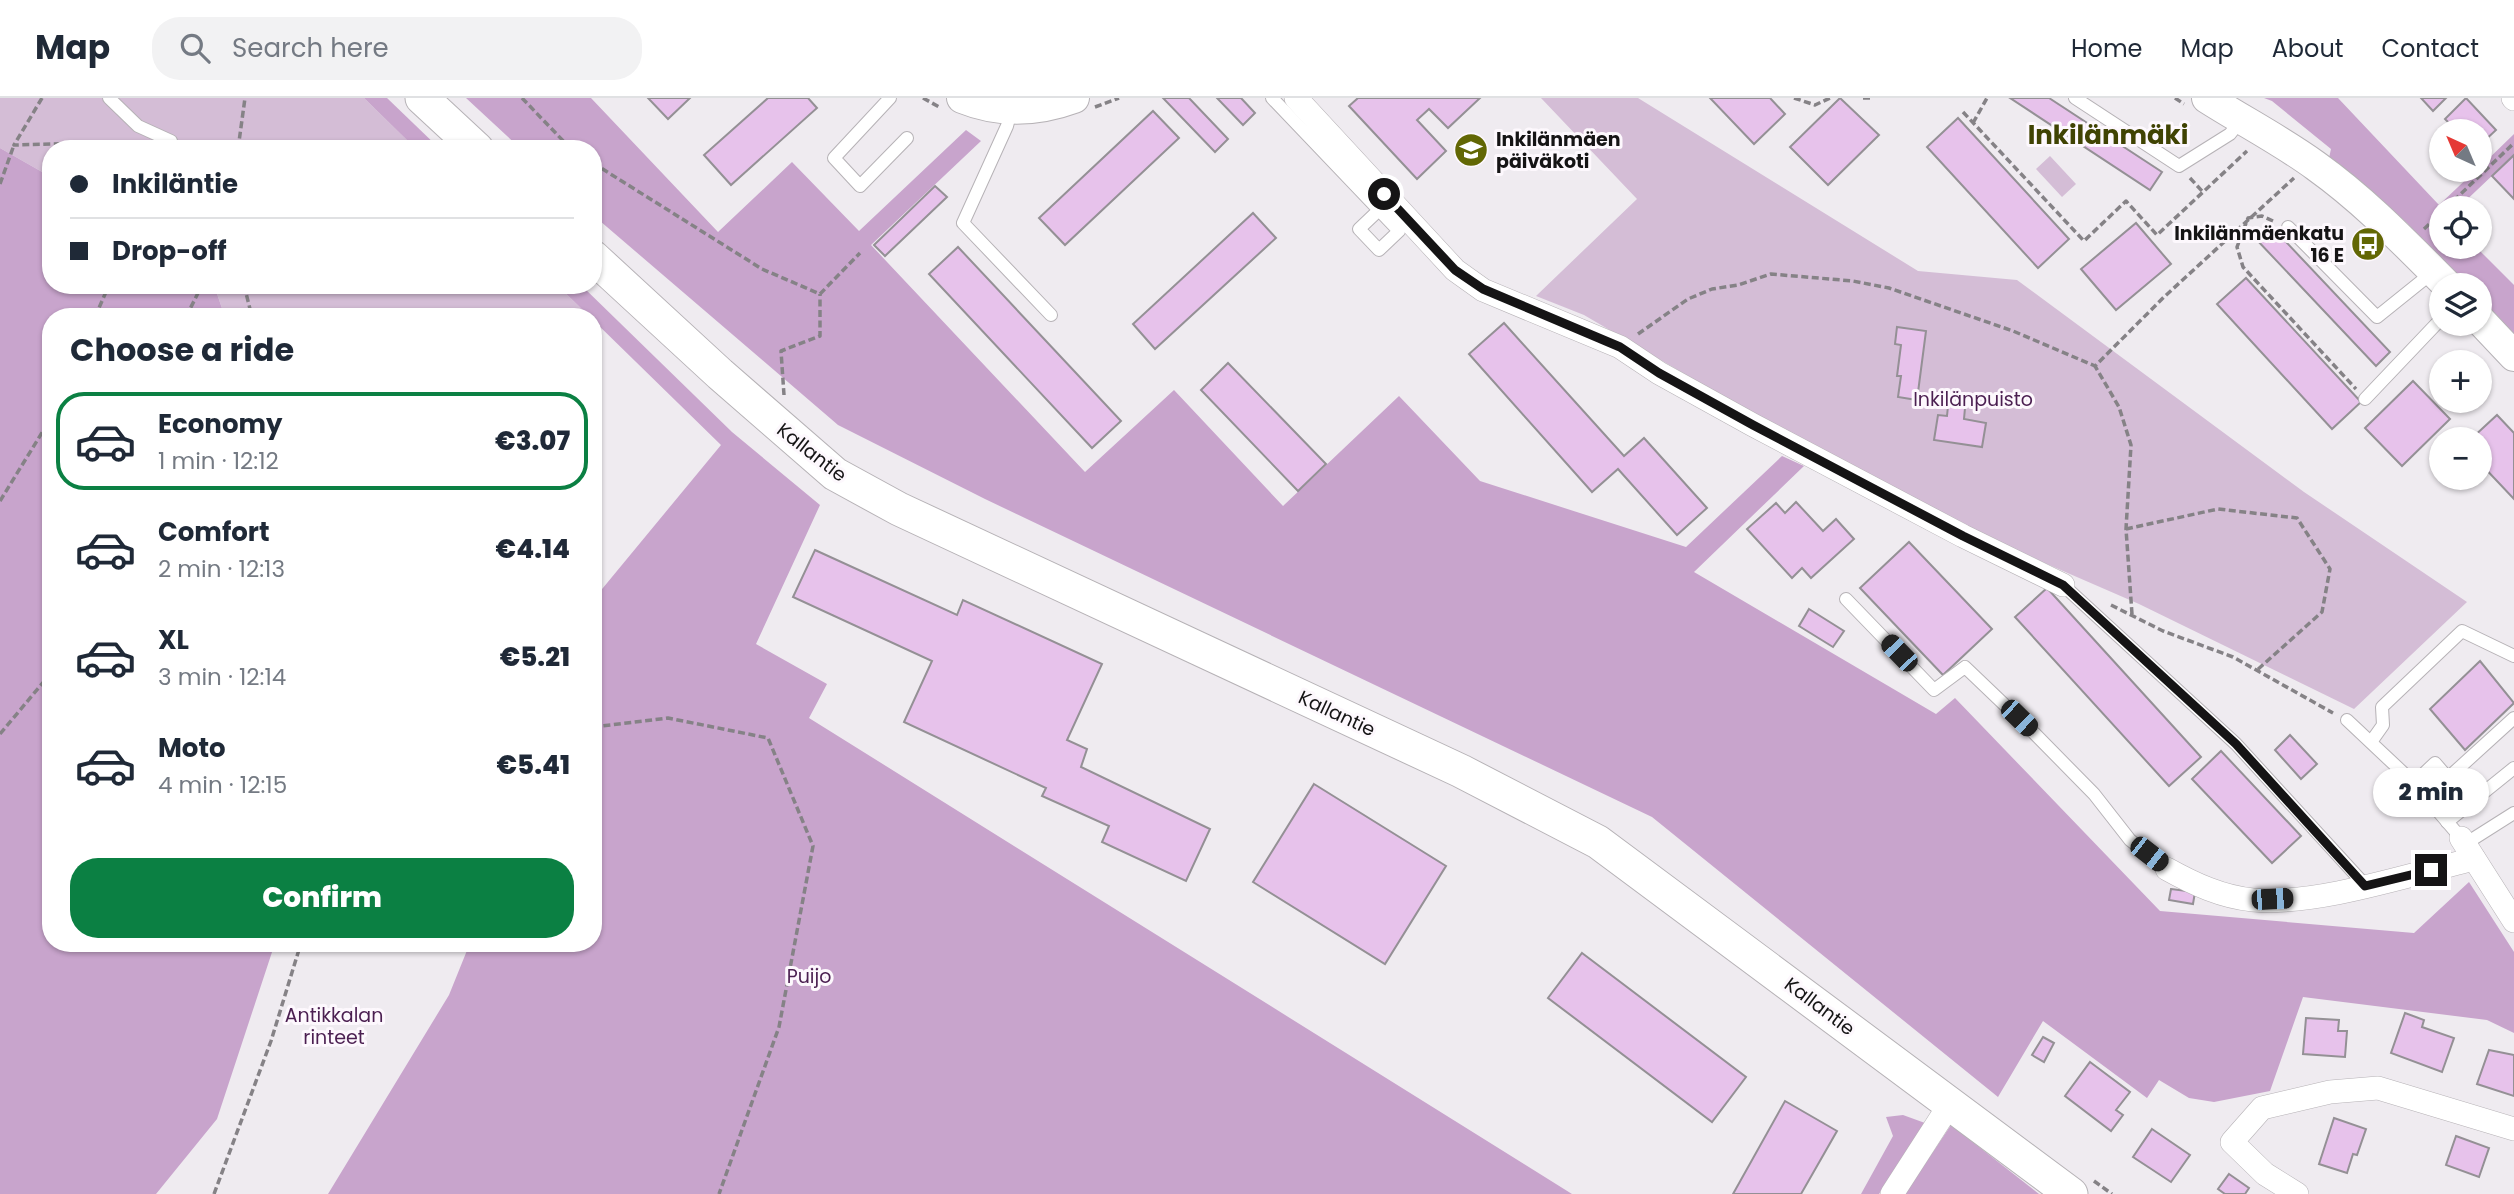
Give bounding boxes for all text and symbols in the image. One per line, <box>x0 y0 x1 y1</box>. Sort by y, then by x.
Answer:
search box <box>152 17 642 80</box>
text: Map <box>35 24 110 71</box>
icon: search <box>176 29 214 67</box>
text: Search here <box>232 30 389 66</box>
text: Home <box>2071 32 2143 65</box>
text: Map <box>2181 32 2234 65</box>
text: About <box>2272 32 2343 65</box>
text: Contact <box>2381 32 2479 65</box>
district label: Inkilänmäki <box>2028 117 2188 153</box>
north arrow <box>2429 119 2492 182</box>
map controls <box>2429 119 2492 490</box>
place label: Inkilänmäen päiväkoti <box>1496 126 1621 175</box>
school or university icon: Inkilänmäen päiväkoti <box>1452 131 1490 169</box>
text: Inkiläntie <box>112 166 238 202</box>
route start <box>1368 178 1400 210</box>
button: locate <box>2429 196 2492 259</box>
place label: Inkilänmäenkatu 16 E <box>2174 220 2344 269</box>
bus stop icon: Inkilänmäenkatu 16 E <box>2349 225 2387 263</box>
text: Drop-off <box>112 233 227 269</box>
button: layers <box>2429 273 2492 336</box>
text: Choose a ride <box>70 327 294 372</box>
button: + <box>2429 350 2492 413</box>
park label: Inkilänpuisto <box>1913 386 2033 413</box>
text: Economy <box>158 406 282 442</box>
icon: car <box>74 410 137 473</box>
street label: Kallantie <box>771 417 852 488</box>
text: €3.07 <box>495 423 570 459</box>
button: − <box>2429 427 2492 490</box>
text: 1 min · 12:12 <box>158 445 279 477</box>
text: Comfort <box>158 514 270 550</box>
icon: car <box>74 518 137 581</box>
text: €4.14 <box>496 531 570 567</box>
text: 2 min · 12:13 <box>158 553 285 585</box>
text: XL <box>158 622 189 658</box>
icon: car <box>74 626 137 689</box>
car <box>1877 631 1922 675</box>
text: €5.21 <box>500 639 570 675</box>
text: 3 min · 12:14 <box>158 661 286 693</box>
street label: Kallantie <box>1294 684 1380 743</box>
car <box>1997 696 2042 740</box>
text: Moto <box>158 730 226 766</box>
icon: car <box>74 734 137 797</box>
text: €5.41 <box>496 747 570 783</box>
callout: 2 min <box>2373 768 2489 818</box>
text: 4 min · 12:15 <box>158 769 287 801</box>
text: 2 min <box>2399 776 2463 808</box>
car <box>2126 833 2173 875</box>
route end <box>2415 854 2447 886</box>
button: Confirm <box>70 858 574 938</box>
car <box>2251 887 2294 911</box>
park label: Puijo <box>787 963 831 990</box>
street label: Kallantie <box>1779 971 1861 1042</box>
park label: Antikkalan rinteet <box>285 1002 383 1051</box>

